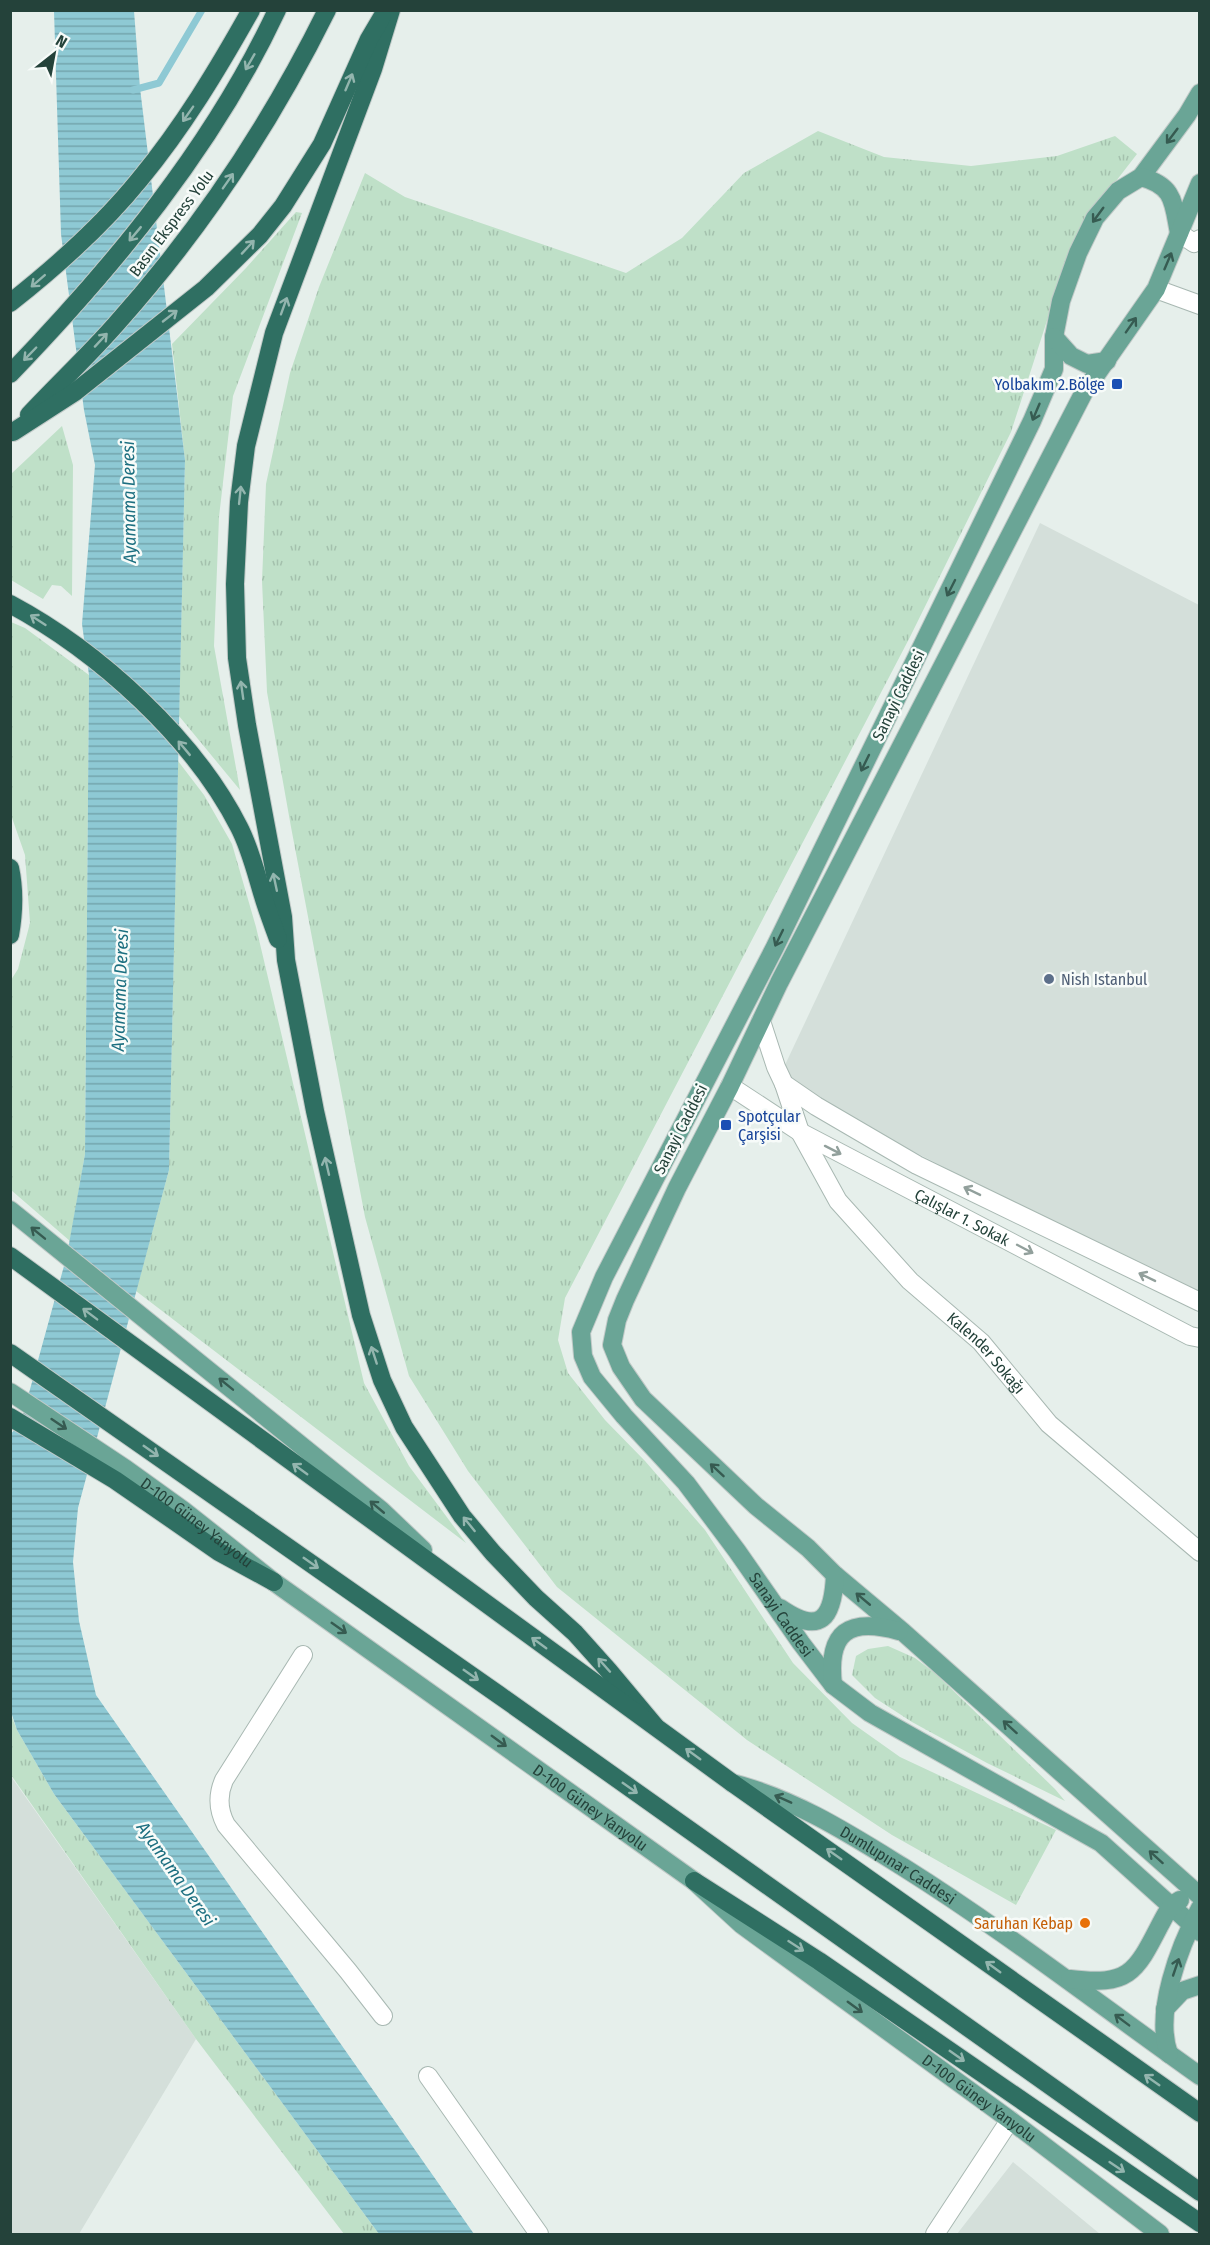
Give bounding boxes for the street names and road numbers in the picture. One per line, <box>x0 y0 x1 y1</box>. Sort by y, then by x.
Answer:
street label: Basın Ekspress Yolu <box>125 166 218 280</box>
street label: Sanayi Caddesi <box>868 647 929 744</box>
street label: Sanayi Caddesi <box>650 1081 711 1177</box>
street label: Çalışlar 1. Sokak <box>911 1185 1013 1250</box>
street label: Kalender Sokağı <box>943 1308 1029 1398</box>
street label: D-100 Güney Yanyolu <box>137 1474 257 1572</box>
street label: Sanayi Caddesi <box>745 1569 817 1661</box>
street label: D-100 Güney Yanyolu <box>529 1760 651 1855</box>
street label: Dumlupınar Caddesi <box>837 1822 959 1909</box>
street label: D-100 Güney Yanyolu <box>919 2050 1040 2147</box>

